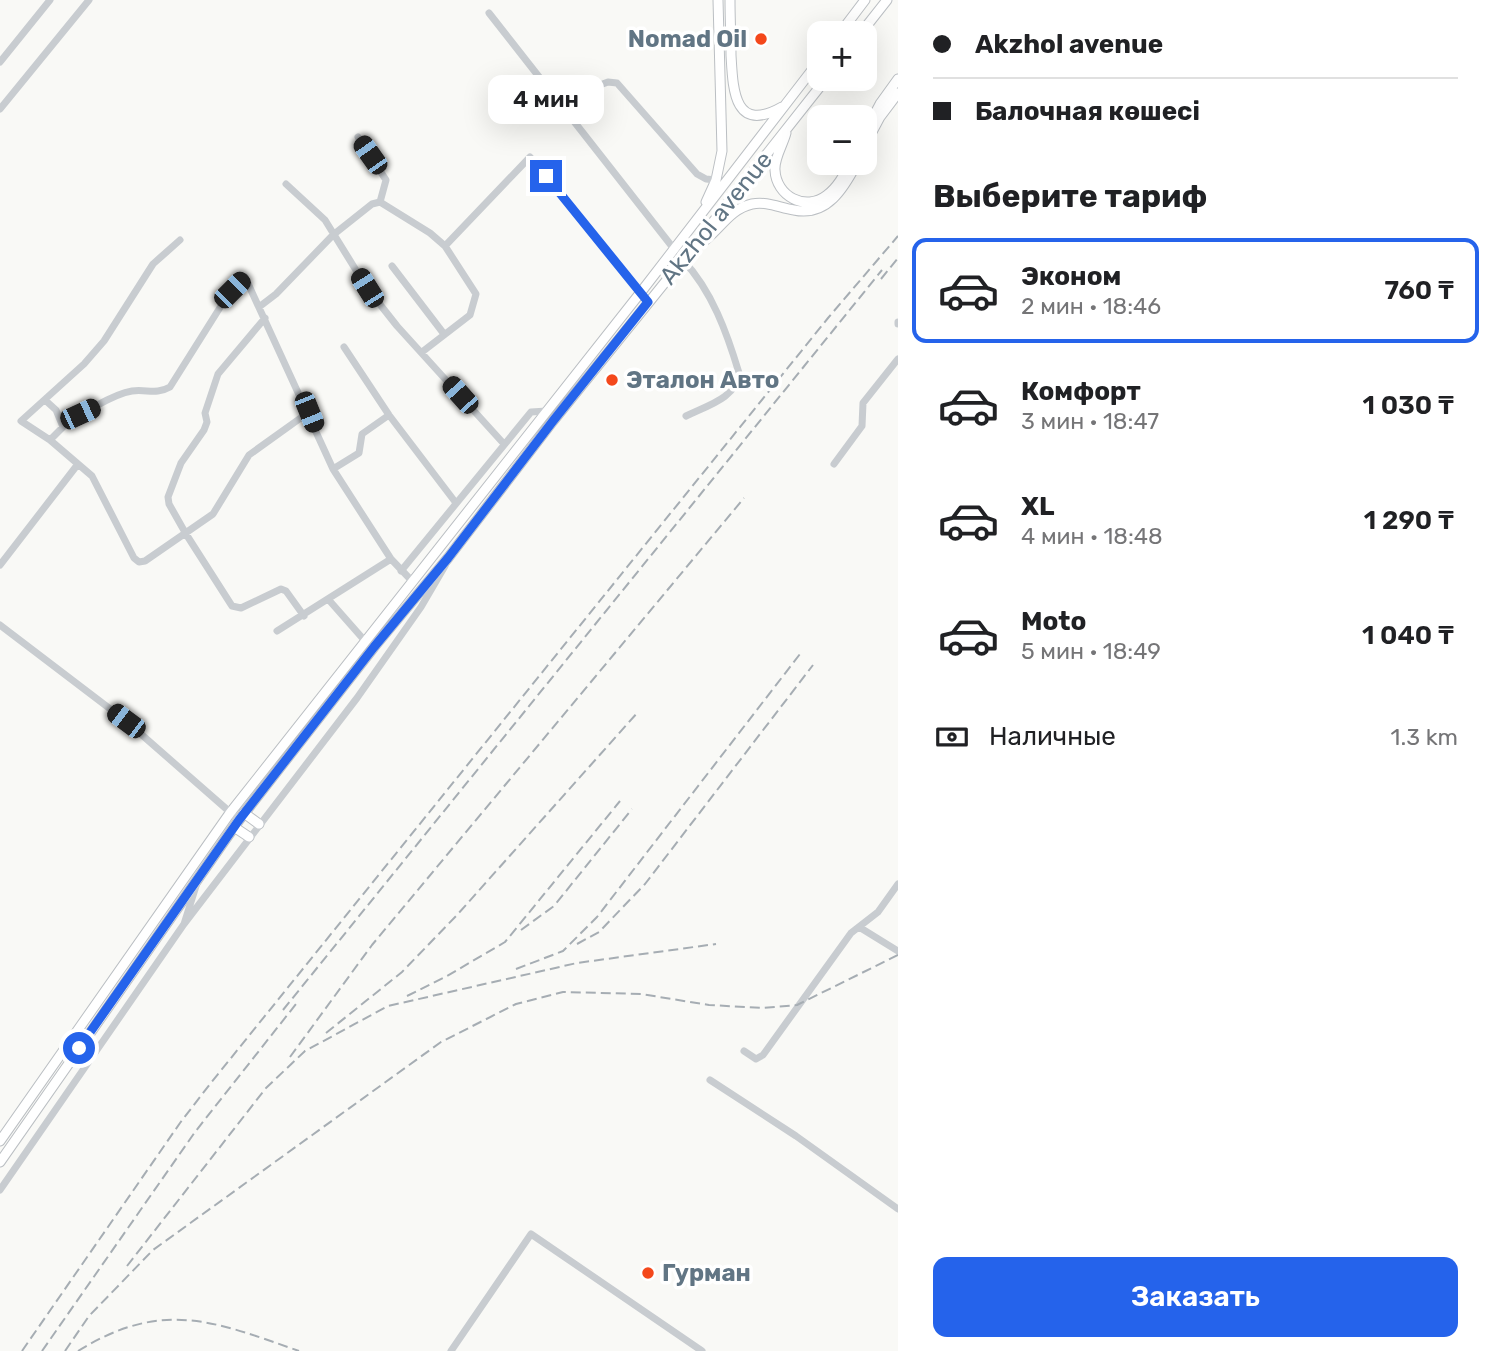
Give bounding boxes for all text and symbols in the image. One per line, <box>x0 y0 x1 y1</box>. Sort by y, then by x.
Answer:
map controls <box>807 21 877 175</box>
button: + <box>807 21 877 91</box>
place label: Nomad Oil <box>628 25 747 53</box>
text: Akzhol avenue <box>975 29 1163 60</box>
marker: Nomad Oil <box>753 31 769 47</box>
callout: 4 мин <box>488 74 604 124</box>
text: 4 мин <box>513 85 579 113</box>
text: Балочная көшесі <box>975 96 1200 127</box>
button: − <box>807 105 877 175</box>
car <box>350 132 391 178</box>
street label: Akzhol avenue <box>654 146 778 290</box>
route end <box>530 160 562 192</box>
text: Выберите тариф <box>933 177 1207 215</box>
icon: car <box>937 259 1000 322</box>
text: Эконом <box>1021 261 1121 292</box>
car <box>347 265 388 311</box>
car <box>210 268 255 312</box>
text: 760 ₸ <box>1384 275 1454 306</box>
text: 2 мин · 18:46 <box>1021 292 1161 320</box>
place label: Эталон Авто <box>626 366 780 394</box>
car <box>439 372 482 418</box>
marker: Эталон Авто <box>604 372 620 388</box>
icon: car <box>937 374 1000 437</box>
text: Комфорт <box>1021 376 1141 407</box>
car <box>292 389 327 435</box>
text: 1 030 ₸ <box>1363 390 1454 421</box>
car <box>57 396 104 432</box>
text: 3 мин · 18:47 <box>1021 407 1159 435</box>
icon: car <box>937 489 1000 552</box>
text: XL <box>1021 491 1054 522</box>
text: 1 290 ₸ <box>1364 505 1454 536</box>
text: 4 мин · 18:48 <box>1021 522 1163 550</box>
icon: car <box>937 604 1000 667</box>
text: Moto <box>1021 606 1086 637</box>
text: 1 040 ₸ <box>1362 620 1454 651</box>
text: 5 мин · 18:49 <box>1021 637 1161 665</box>
car <box>103 700 150 742</box>
icon: cash <box>933 718 971 756</box>
text: Наличные <box>989 721 1116 752</box>
text: 1.3 km <box>1391 723 1458 751</box>
route start <box>63 1032 95 1064</box>
button: Заказать <box>933 1257 1458 1337</box>
place label: Гурман <box>662 1259 751 1287</box>
marker: Гурман <box>640 1265 656 1281</box>

